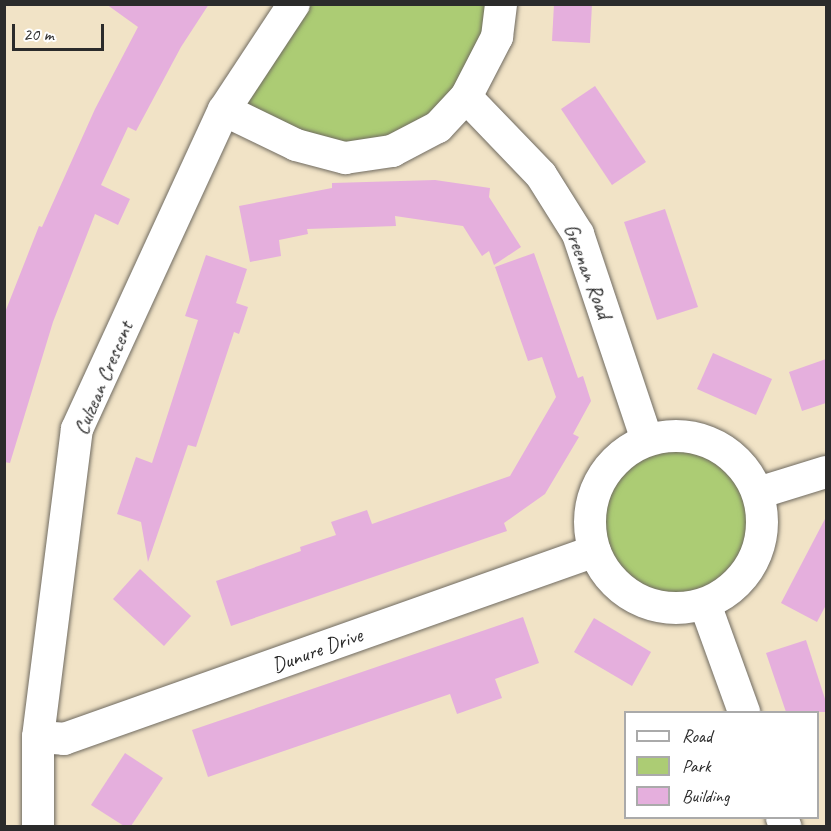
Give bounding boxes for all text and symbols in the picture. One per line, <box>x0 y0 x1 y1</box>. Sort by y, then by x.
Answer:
scale bar <box>15 12 106 50</box>
text: 20 m <box>23 23 54 45</box>
street label: Greenan Road <box>558 220 618 322</box>
street label: Culzean Crescent <box>68 318 138 438</box>
street label: Dunure Drive <box>268 622 366 678</box>
legend <box>624 711 819 819</box>
text: Road <box>682 725 712 747</box>
text: Park <box>682 755 711 777</box>
text: Building <box>682 785 729 807</box>

